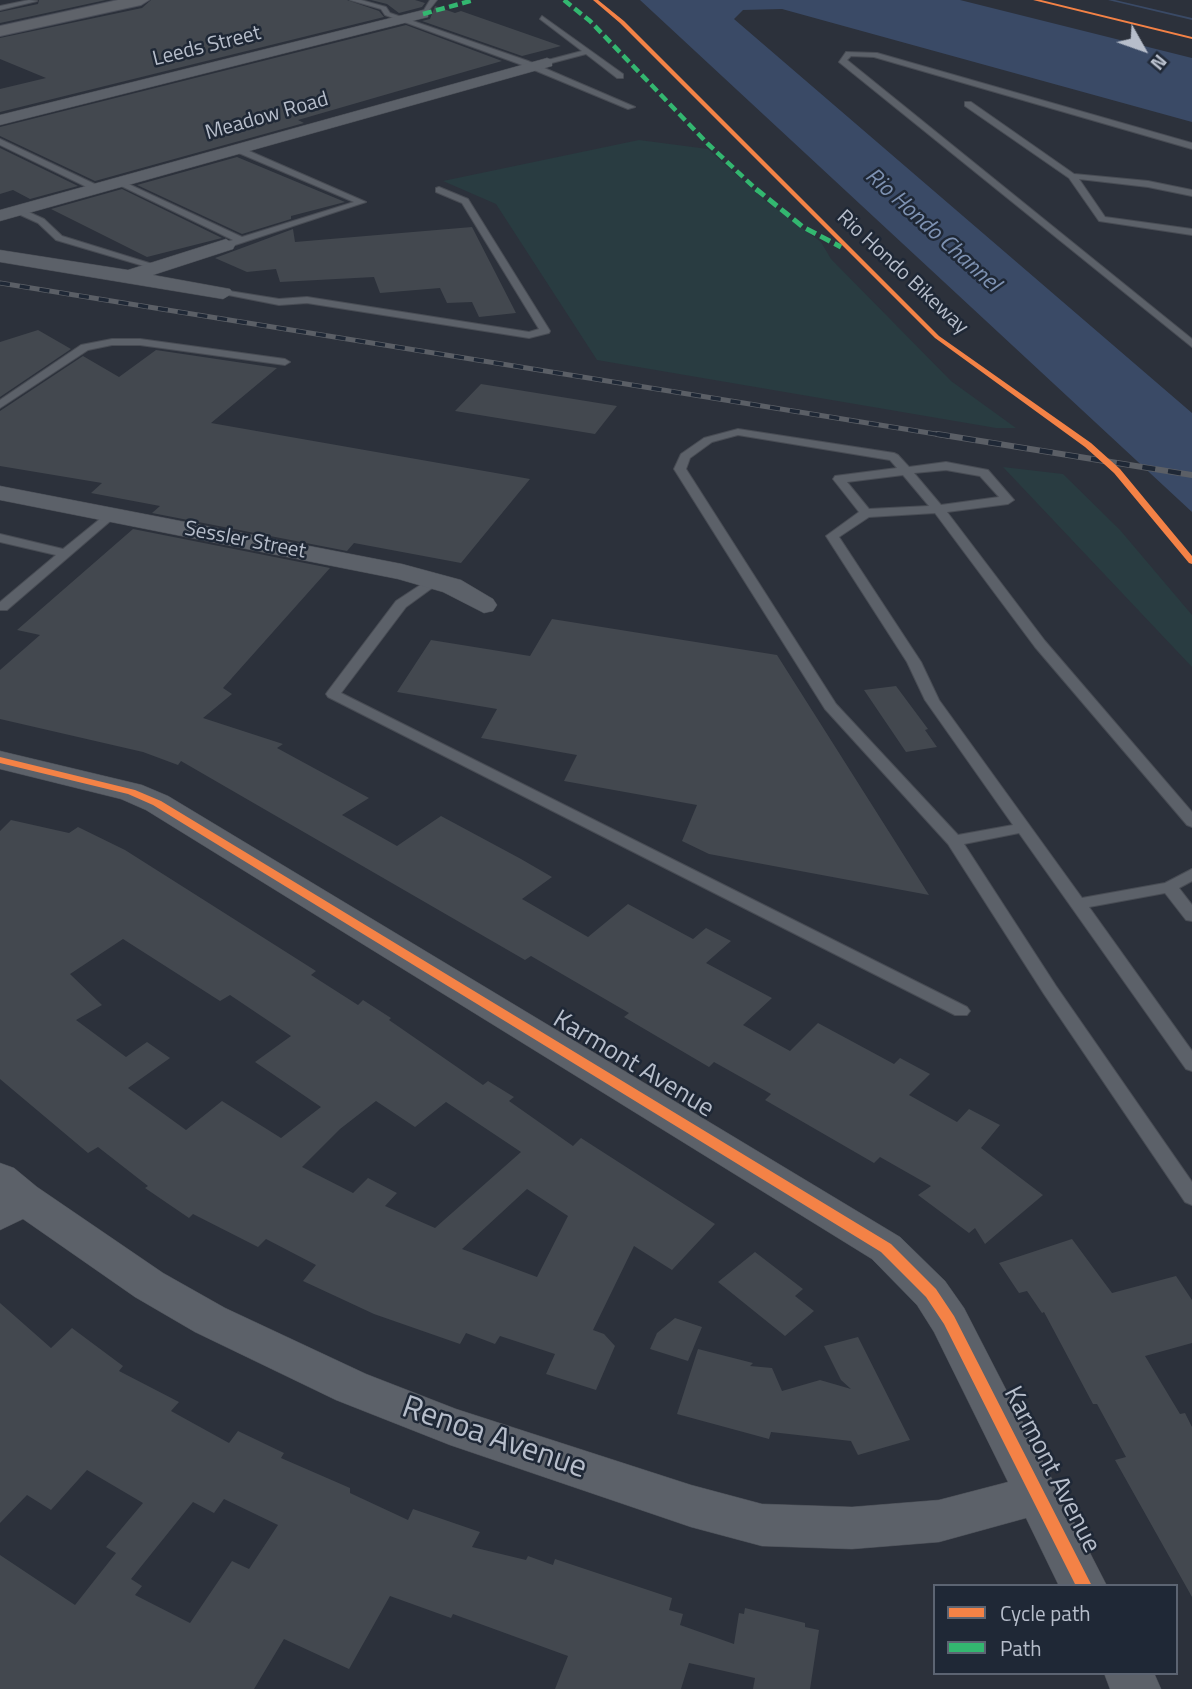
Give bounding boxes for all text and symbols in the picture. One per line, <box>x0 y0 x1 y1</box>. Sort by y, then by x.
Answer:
north arrow <box>1108 14 1178 84</box>
street label: Leeds Street <box>150 21 264 73</box>
text: N <box>1144 48 1175 77</box>
street label: Meadow Road <box>203 87 331 147</box>
water label: Rio Hondo Channel <box>859 163 1005 299</box>
street label: Rio Hondo Bikeway <box>831 206 973 340</box>
street label: Sessler Street <box>182 517 308 565</box>
street label: Karmont Avenue <box>547 1005 719 1125</box>
street label: Karmont Avenue <box>996 1382 1106 1558</box>
street label: Renoa Avenue <box>397 1389 591 1489</box>
legend <box>933 1584 1178 1675</box>
text: Cycle path <box>1000 1597 1091 1629</box>
text: Path <box>1000 1632 1042 1664</box>

